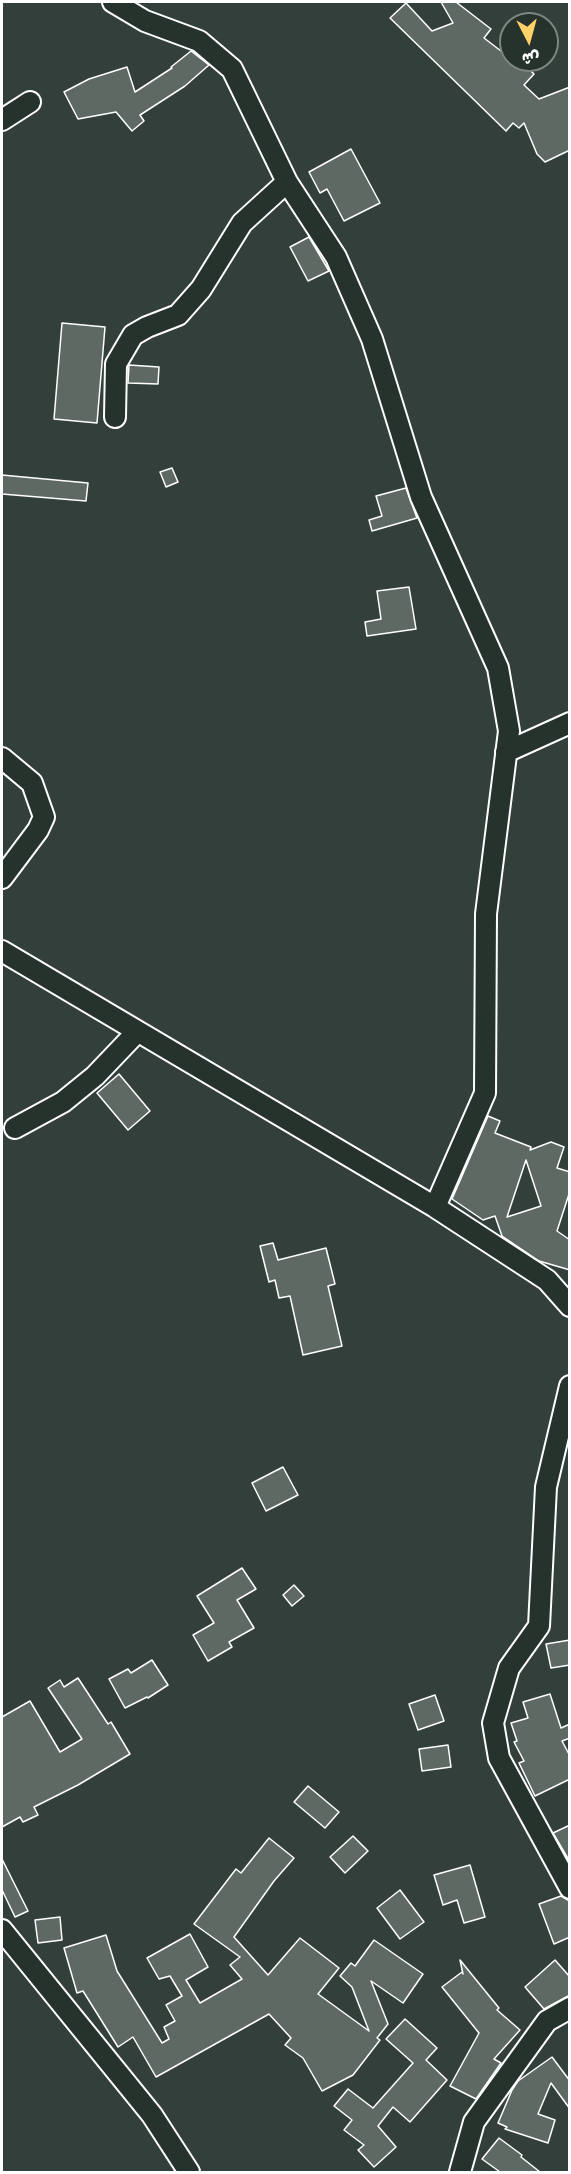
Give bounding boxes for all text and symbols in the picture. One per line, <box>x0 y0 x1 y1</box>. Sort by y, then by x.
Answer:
north arrow <box>499 12 559 72</box>
text: ش <box>521 48 540 68</box>

